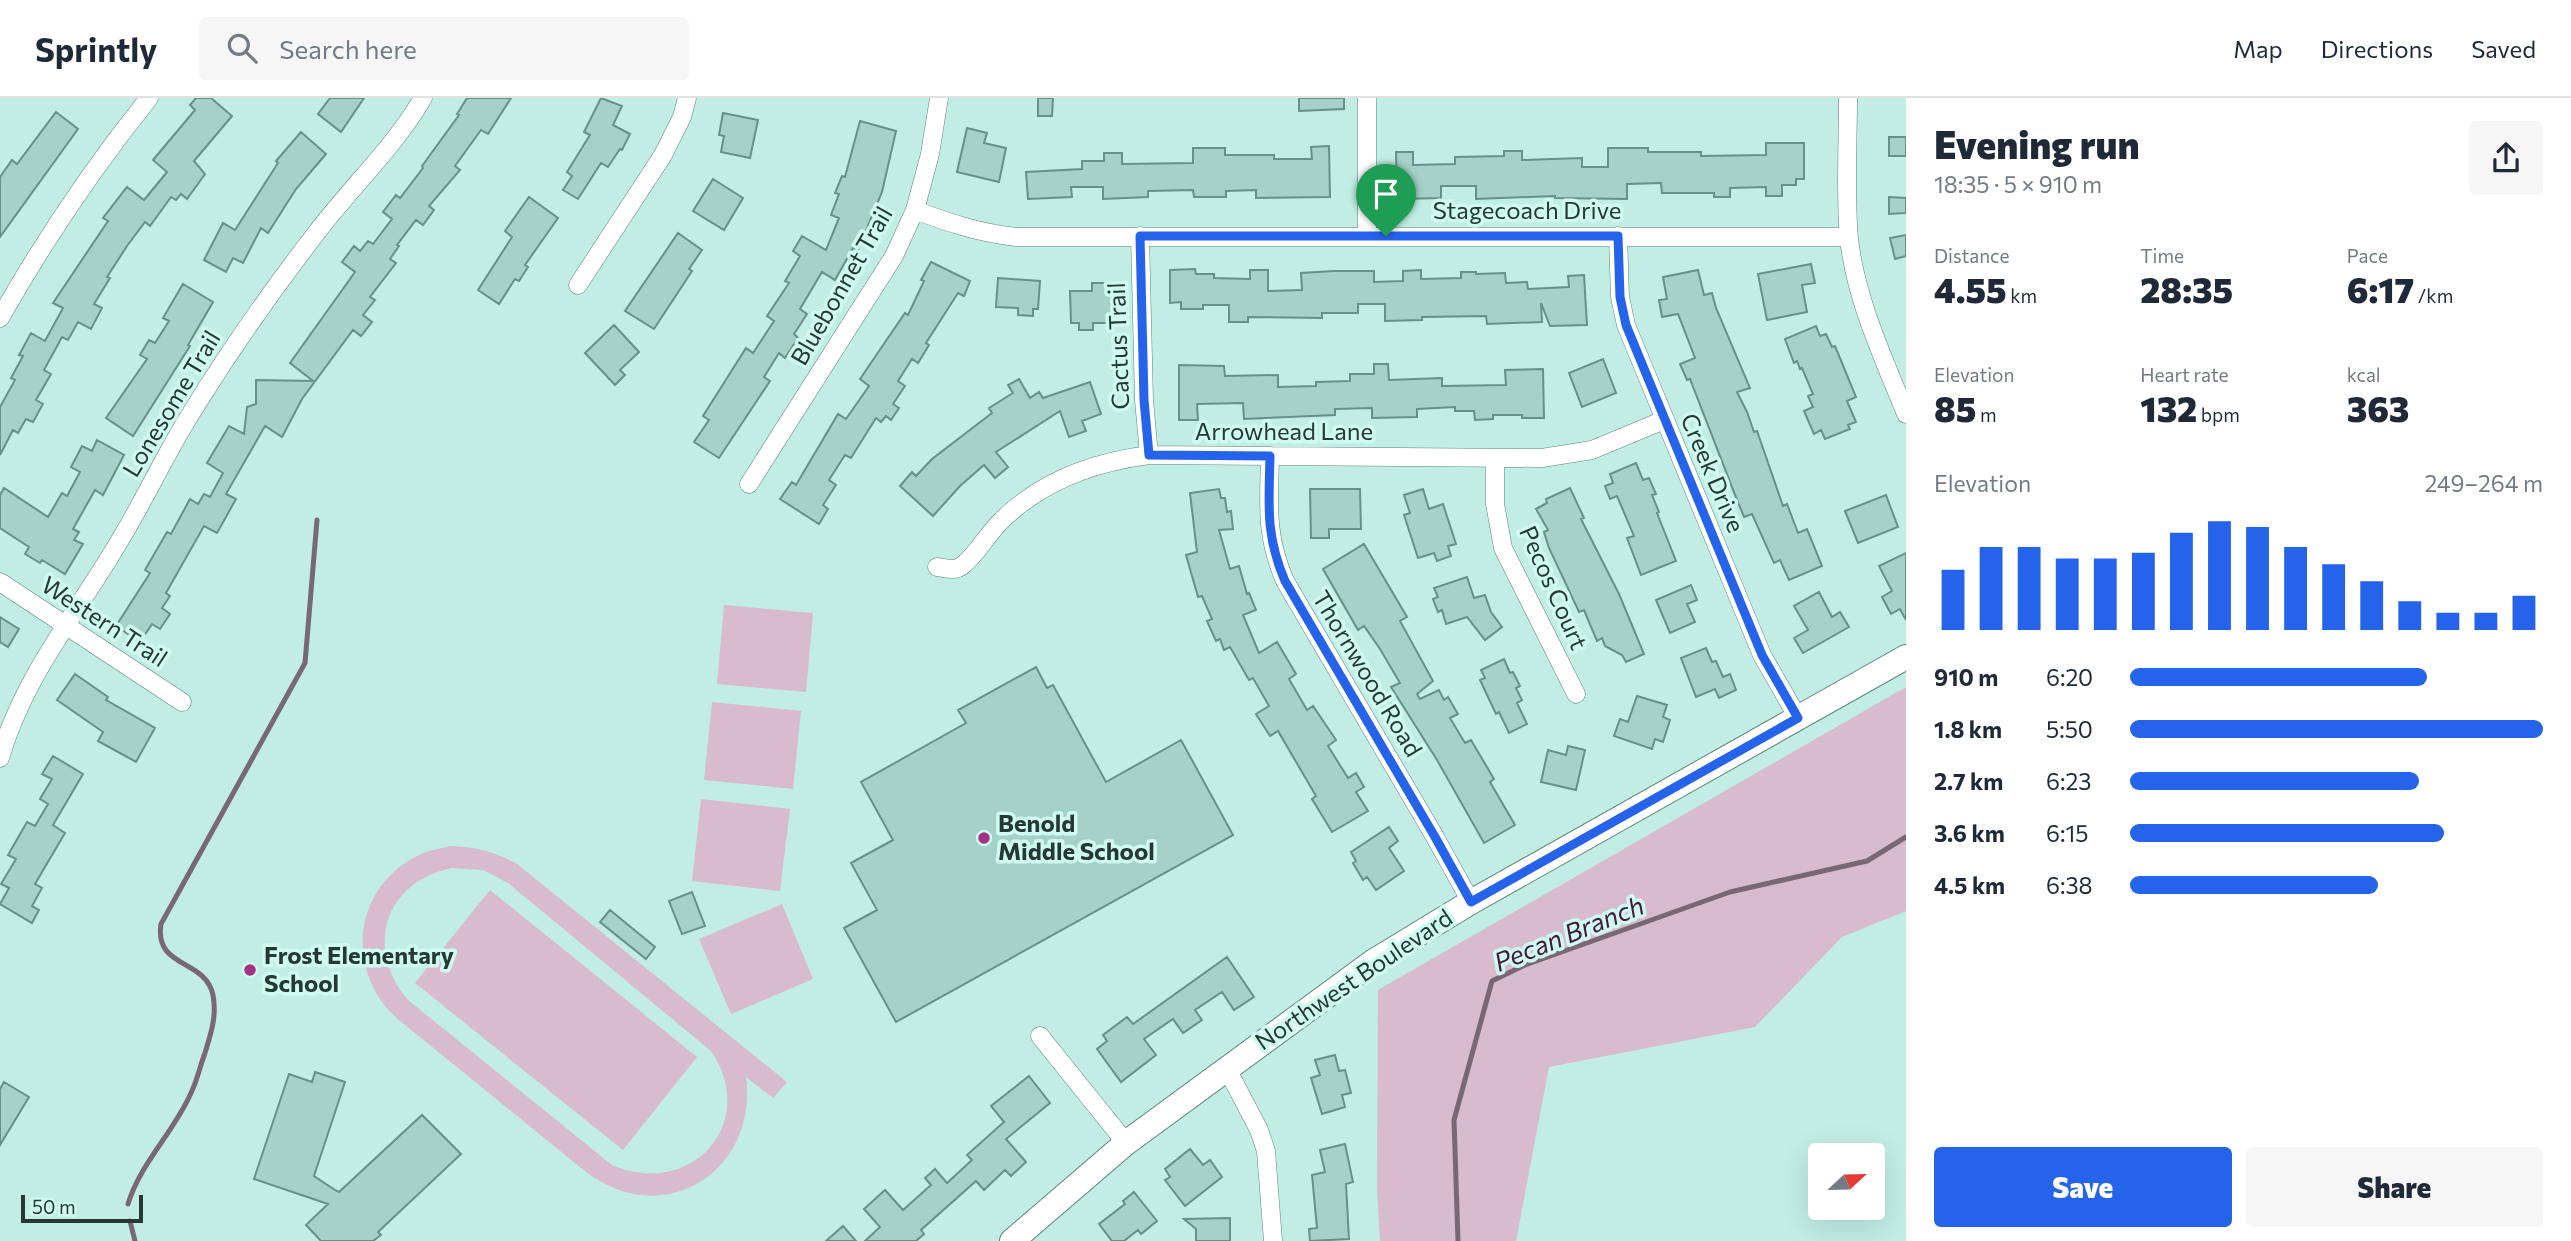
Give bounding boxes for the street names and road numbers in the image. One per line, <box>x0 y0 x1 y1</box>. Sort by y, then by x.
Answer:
street label: Stagecoach Drive <box>1433 195 1621 224</box>
street label: Bluebonnet Trail <box>784 201 898 370</box>
street label: Cactus Trail <box>1101 282 1134 410</box>
street label: Lonesome Trail <box>116 325 226 482</box>
street label: Creek Drive <box>1675 409 1751 536</box>
street label: Arrowhead Lane <box>1195 416 1373 445</box>
street label: Pecos Court <box>1514 521 1595 654</box>
street label: Western Trail <box>36 569 173 672</box>
street label: Thornwood Road <box>1307 585 1429 761</box>
street label: Northwest Boulevard <box>1249 902 1457 1055</box>

